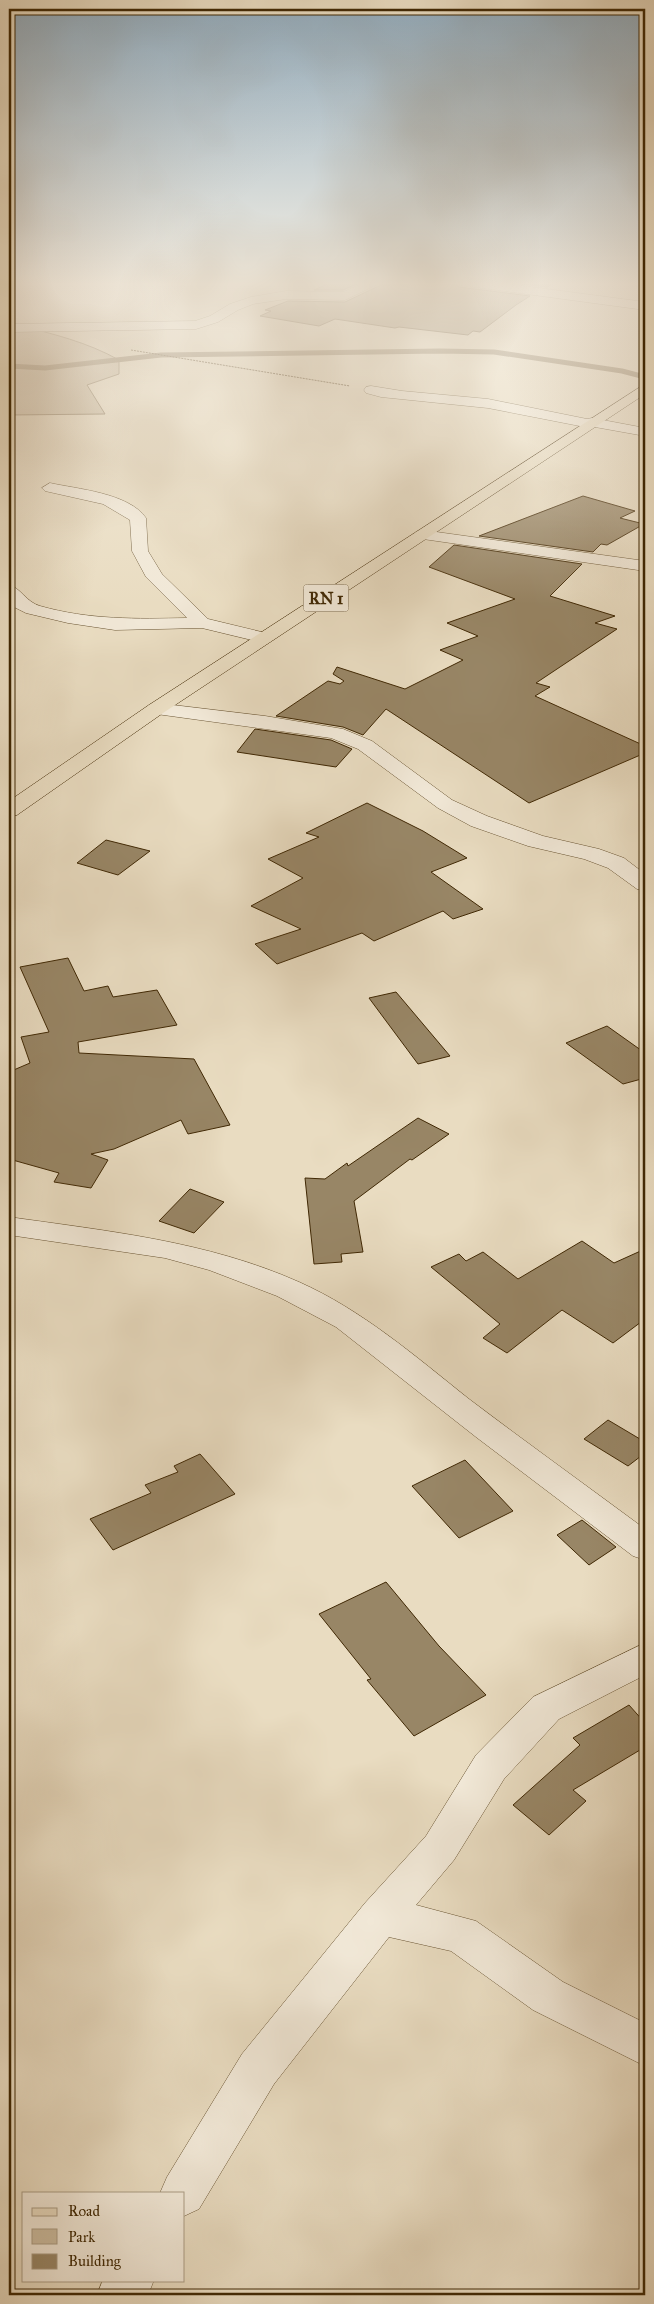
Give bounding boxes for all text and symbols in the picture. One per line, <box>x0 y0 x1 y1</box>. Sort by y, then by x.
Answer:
road number: RN 1 <box>304 584 348 612</box>
legend <box>22 2192 185 2282</box>
text: Road <box>68 2202 100 2220</box>
text: Park <box>68 2228 95 2246</box>
text: Building <box>68 2252 122 2270</box>

